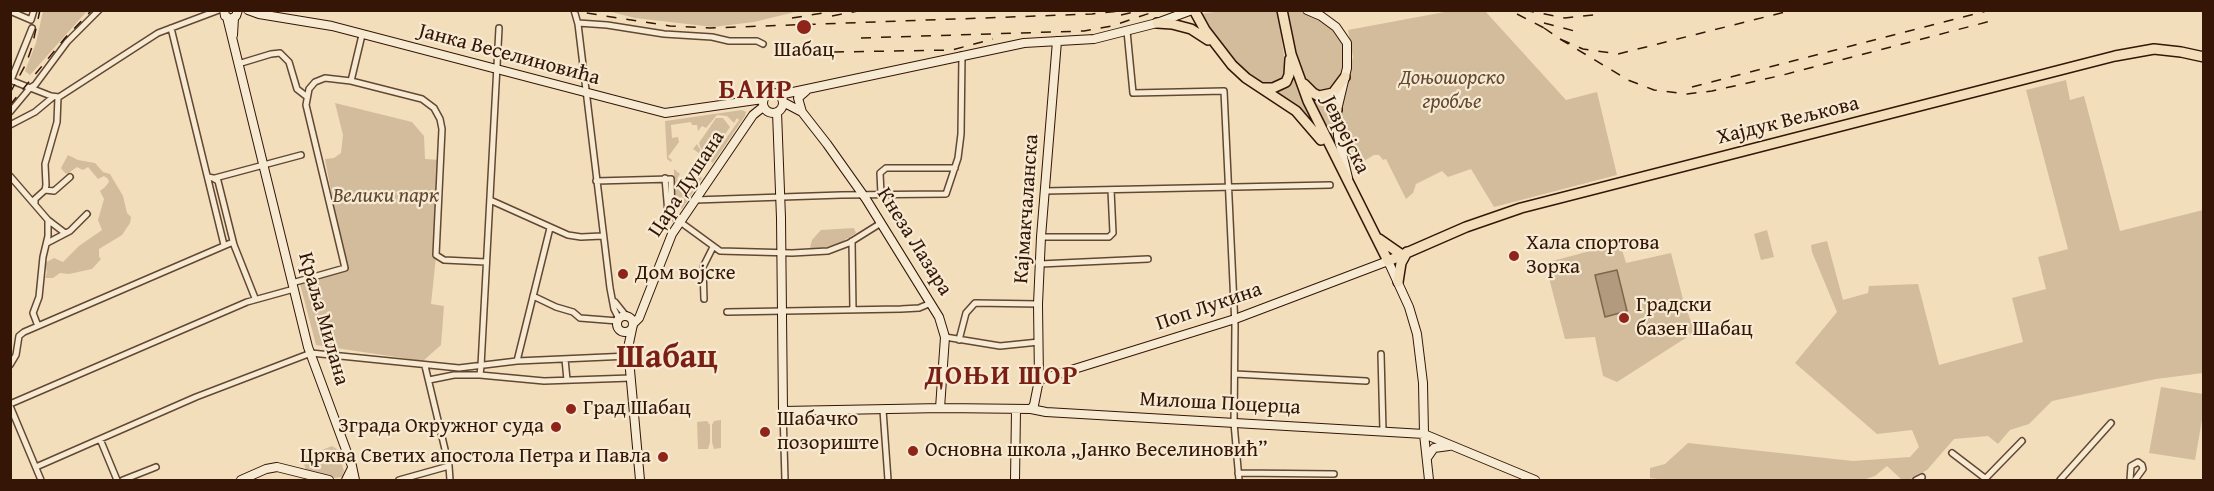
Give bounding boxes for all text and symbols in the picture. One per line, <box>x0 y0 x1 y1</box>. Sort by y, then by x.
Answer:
marker: Шабац <box>795 18 813 36</box>
street label: Јанка Веселиновића <box>416 19 602 91</box>
place label: Шабац <box>774 38 834 64</box>
park label: Доњошорско гробље <box>1399 66 1505 116</box>
district label: БАИР <box>719 75 793 107</box>
street label: Хајдук Вељкова <box>1714 91 1862 151</box>
street label: Јеврејска <box>1315 92 1375 178</box>
street label: Цара Душана <box>643 126 731 242</box>
street label: Кајмакчаланска <box>1009 133 1045 285</box>
street label: Кнеза Лазара <box>871 183 957 301</box>
park label: Велики парк <box>333 184 439 210</box>
place label: Хала спортова Зорка <box>1526 231 1659 281</box>
marker: Хала спортова Зорка <box>1507 249 1521 263</box>
street label: Краља Милана <box>292 250 354 388</box>
place label: Дом војске <box>635 261 736 287</box>
marker: Дом војске <box>616 267 630 281</box>
street label: Поп Лукина <box>1153 277 1265 337</box>
place label: Градски базен Шабац <box>1636 293 1753 343</box>
marker: Градски базен Шабац <box>1617 311 1631 325</box>
district label: Шабац <box>616 339 718 379</box>
district label: ДОЊИ ШОР <box>925 361 1079 393</box>
street label: Милоша Поцерца <box>1139 387 1301 421</box>
place label: Град Шабац <box>583 396 691 422</box>
marker: Град Шабац <box>564 402 578 416</box>
place label: Шабачко позориште <box>777 407 879 457</box>
place label: Зграда Окружног суда <box>338 414 544 440</box>
marker: Зграда Окружног суда <box>549 420 563 434</box>
marker: Шабачко позориште <box>758 425 772 439</box>
place label: Основна школа „Јанко Веселиновић” <box>925 438 1268 464</box>
place label: Црква Светих апостола Петра и Павла <box>300 444 651 470</box>
marker: Основна школа „Јанко Веселиновић” <box>906 444 920 458</box>
marker: Црква Светих апостола Петра и Павла <box>656 450 670 464</box>

